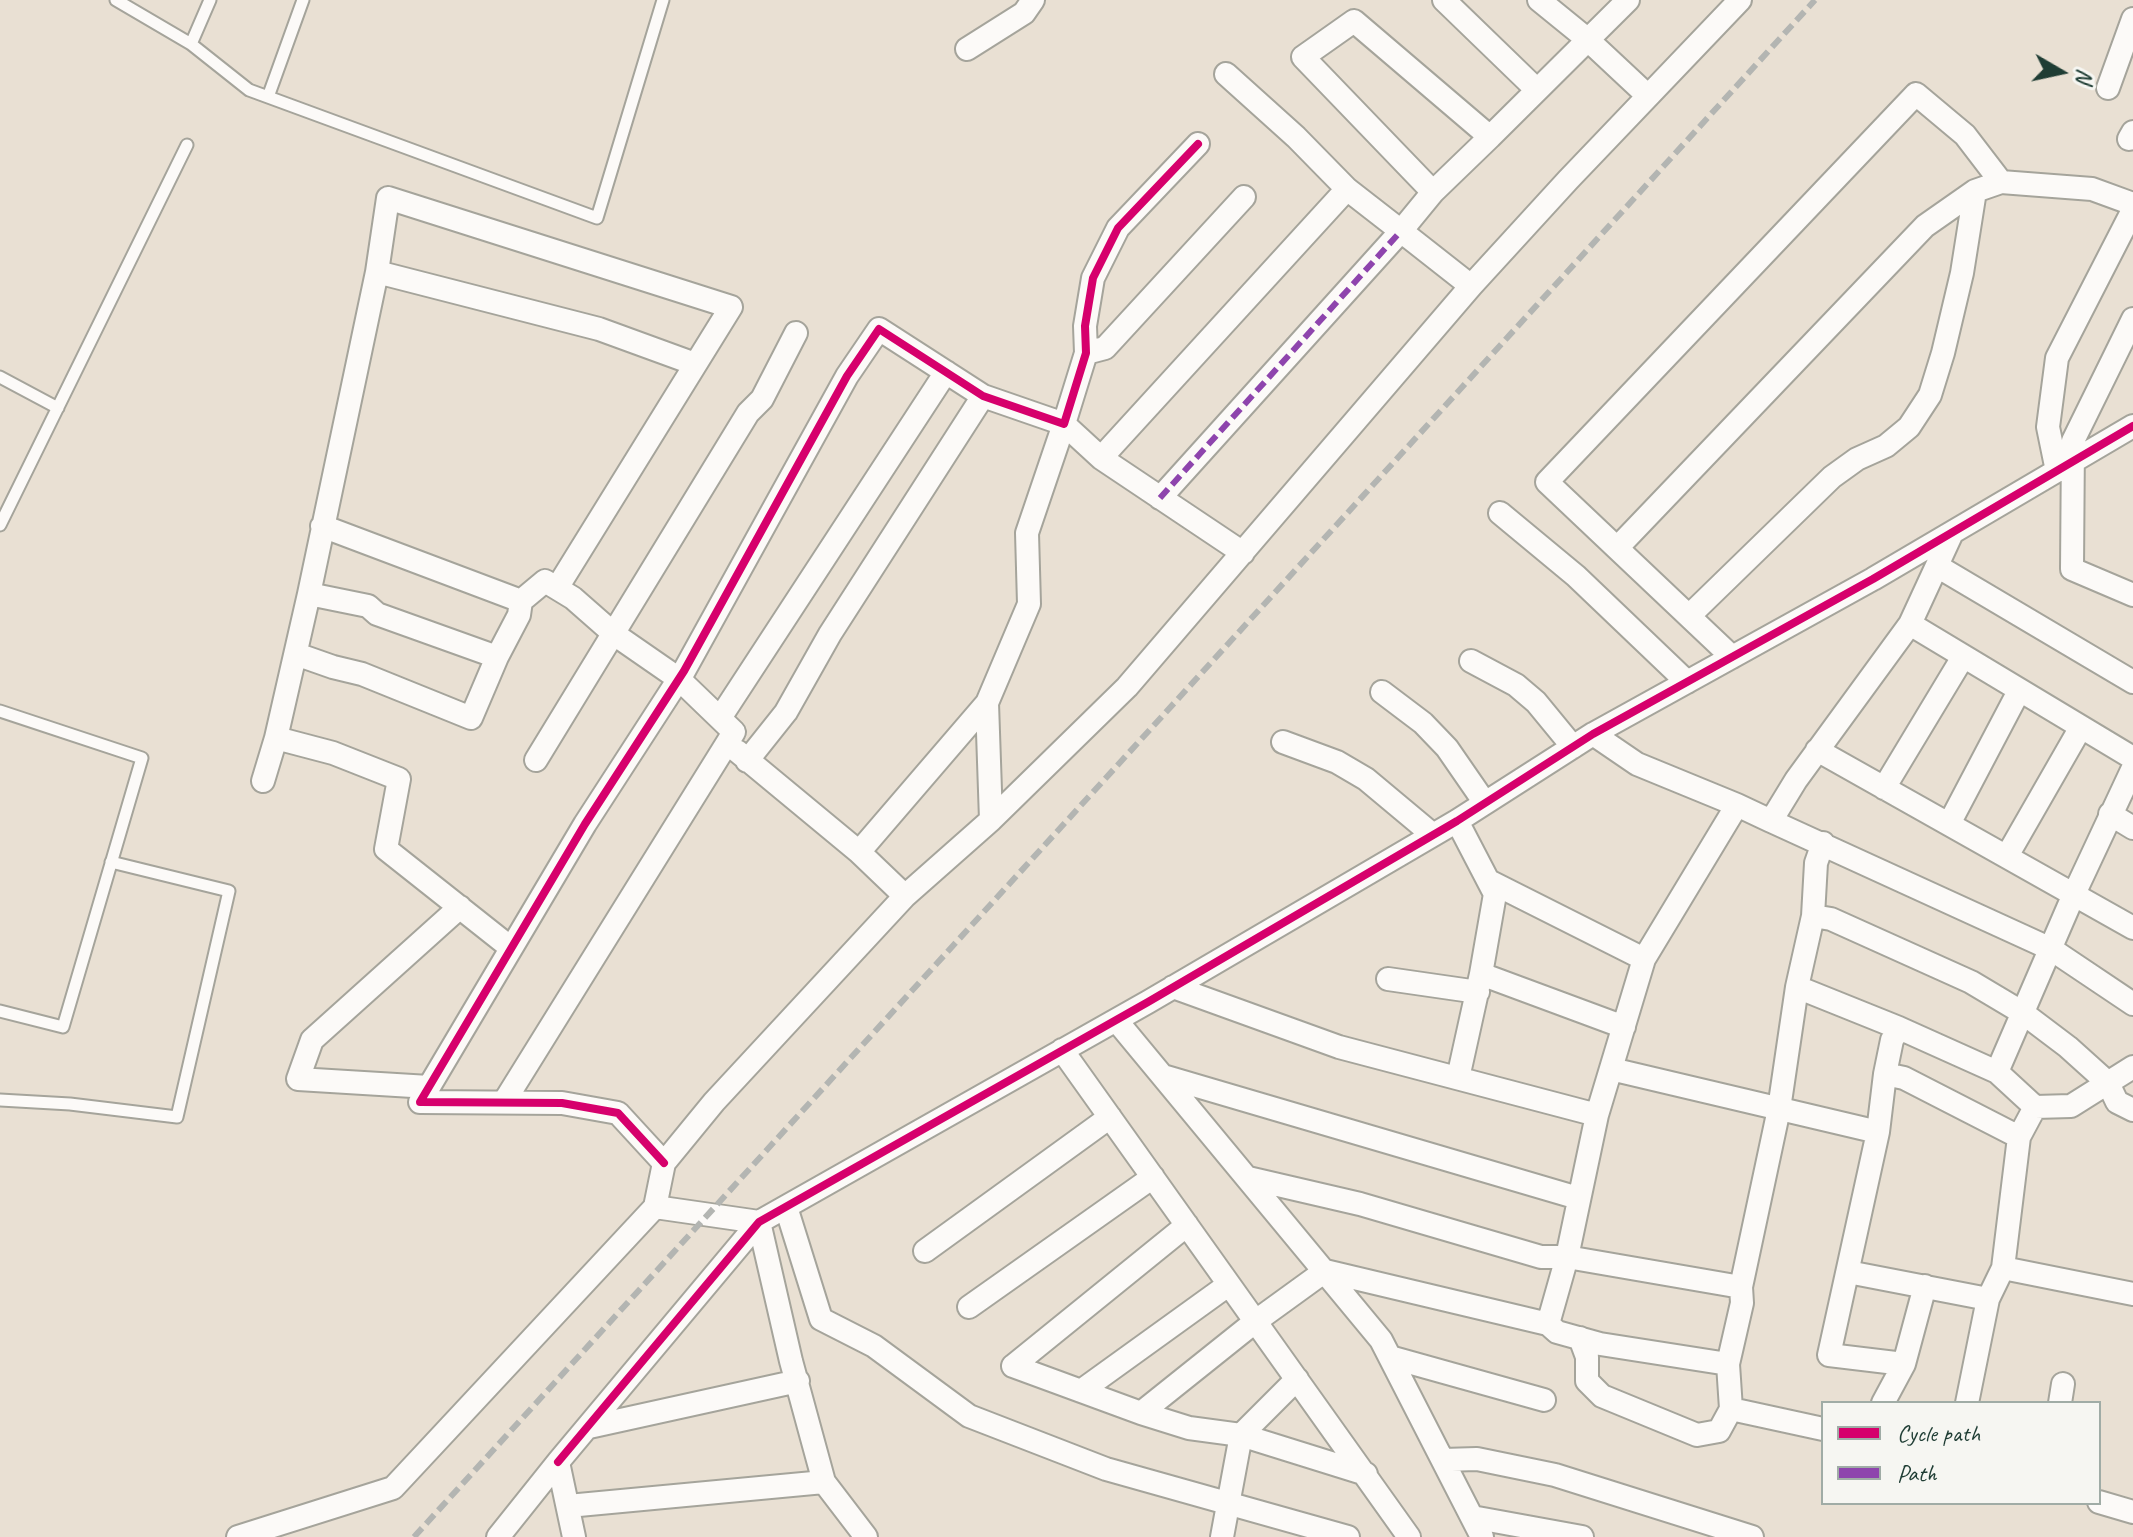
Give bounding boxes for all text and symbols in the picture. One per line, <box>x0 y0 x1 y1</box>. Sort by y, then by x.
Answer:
north arrow <box>2021 32 2101 112</box>
text: N <box>2070 67 2100 85</box>
legend <box>1821 1401 2101 1505</box>
text: Cycle path <box>1897 1418 1980 1448</box>
text: Path <box>1897 1458 1937 1488</box>

